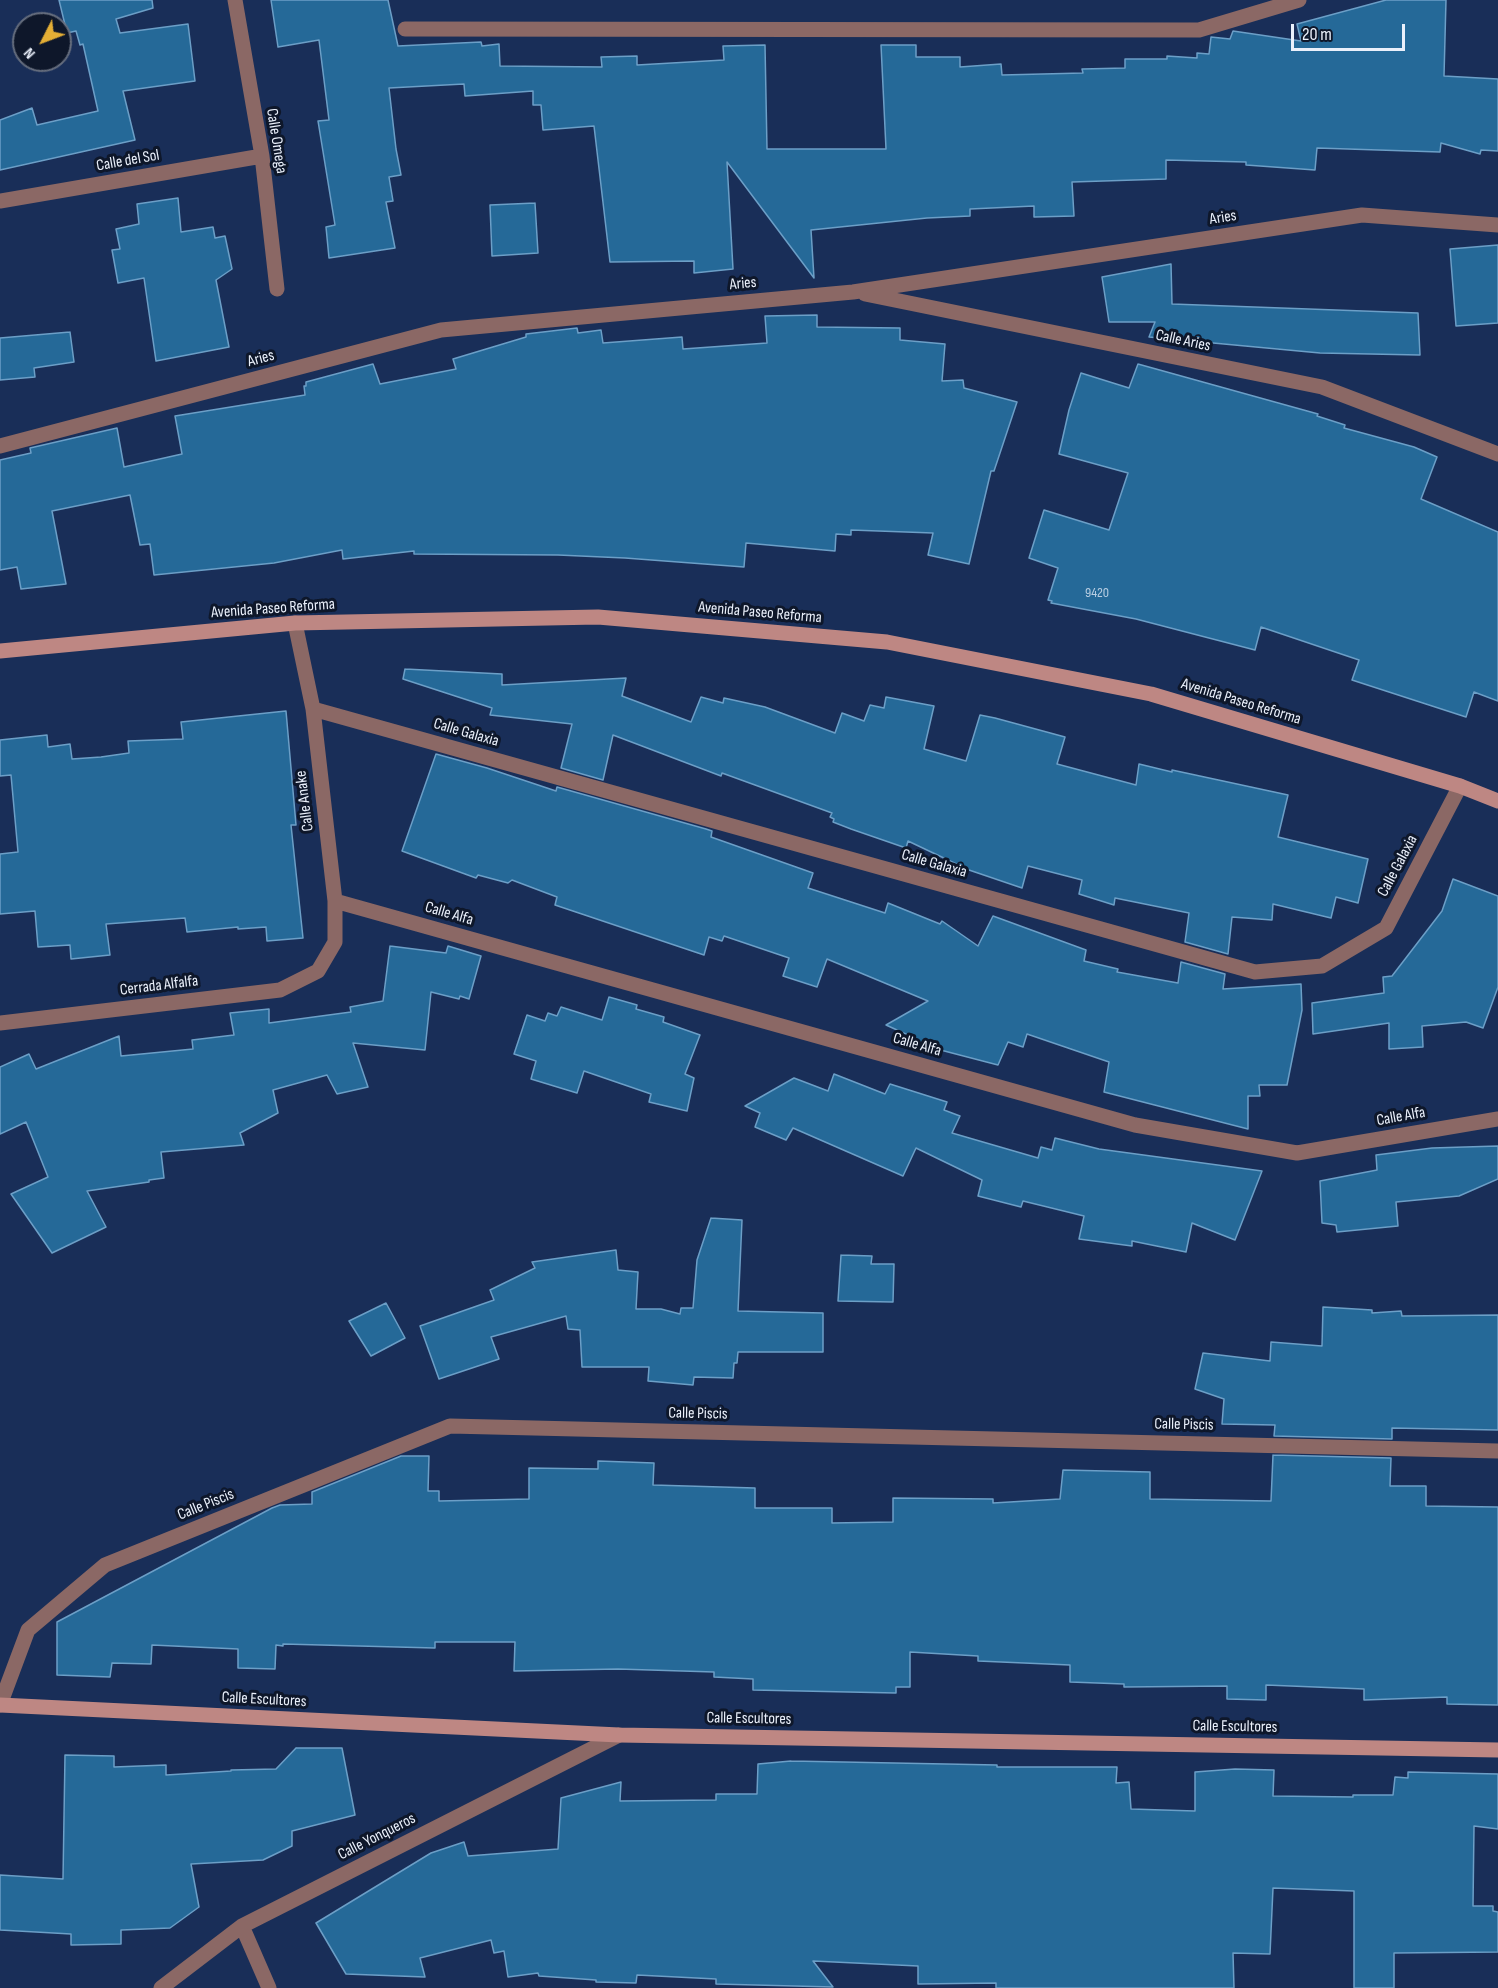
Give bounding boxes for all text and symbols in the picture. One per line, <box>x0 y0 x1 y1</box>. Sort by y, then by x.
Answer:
north arrow <box>12 12 72 72</box>
scale bar <box>1294 12 1408 50</box>
text: 20 m <box>1302 24 1332 45</box>
text: N <box>20 44 40 63</box>
street label: Calle Omega <box>261 107 291 175</box>
street label: Calle del Sol <box>95 146 161 176</box>
street label: Aries <box>1208 206 1238 230</box>
street label: Aries <box>729 273 757 295</box>
street label: Calle Aries <box>1154 326 1212 356</box>
street label: Aries <box>246 346 276 372</box>
house number: 9420 <box>1085 585 1109 601</box>
street label: Avenida Paseo Reforma <box>210 595 336 623</box>
street label: Avenida Paseo Reforma <box>697 598 823 628</box>
street label: Avenida Paseo Reforma <box>1179 675 1303 729</box>
street label: Calle Galaxia <box>431 715 501 751</box>
street label: Calle Anake <box>292 770 318 832</box>
street label: Calle Galaxia <box>1374 832 1422 900</box>
street label: Calle Galaxia <box>899 846 969 882</box>
street label: Calle Alfa <box>423 898 475 930</box>
street label: Cerrada Alfalfa <box>119 972 199 1000</box>
street label: Calle Alfa <box>891 1029 943 1061</box>
street label: Calle Alfa <box>1375 1103 1427 1131</box>
street label: Calle Piscis <box>668 1404 728 1424</box>
street label: Calle Piscis <box>1154 1415 1214 1435</box>
street label: Calle Piscis <box>175 1485 237 1525</box>
street label: Calle Escultores <box>221 1688 307 1712</box>
street label: Calle Escultores <box>706 1709 792 1729</box>
street label: Calle Escultores <box>1192 1717 1278 1737</box>
street label: Calle Yonqueros <box>335 1809 419 1865</box>

